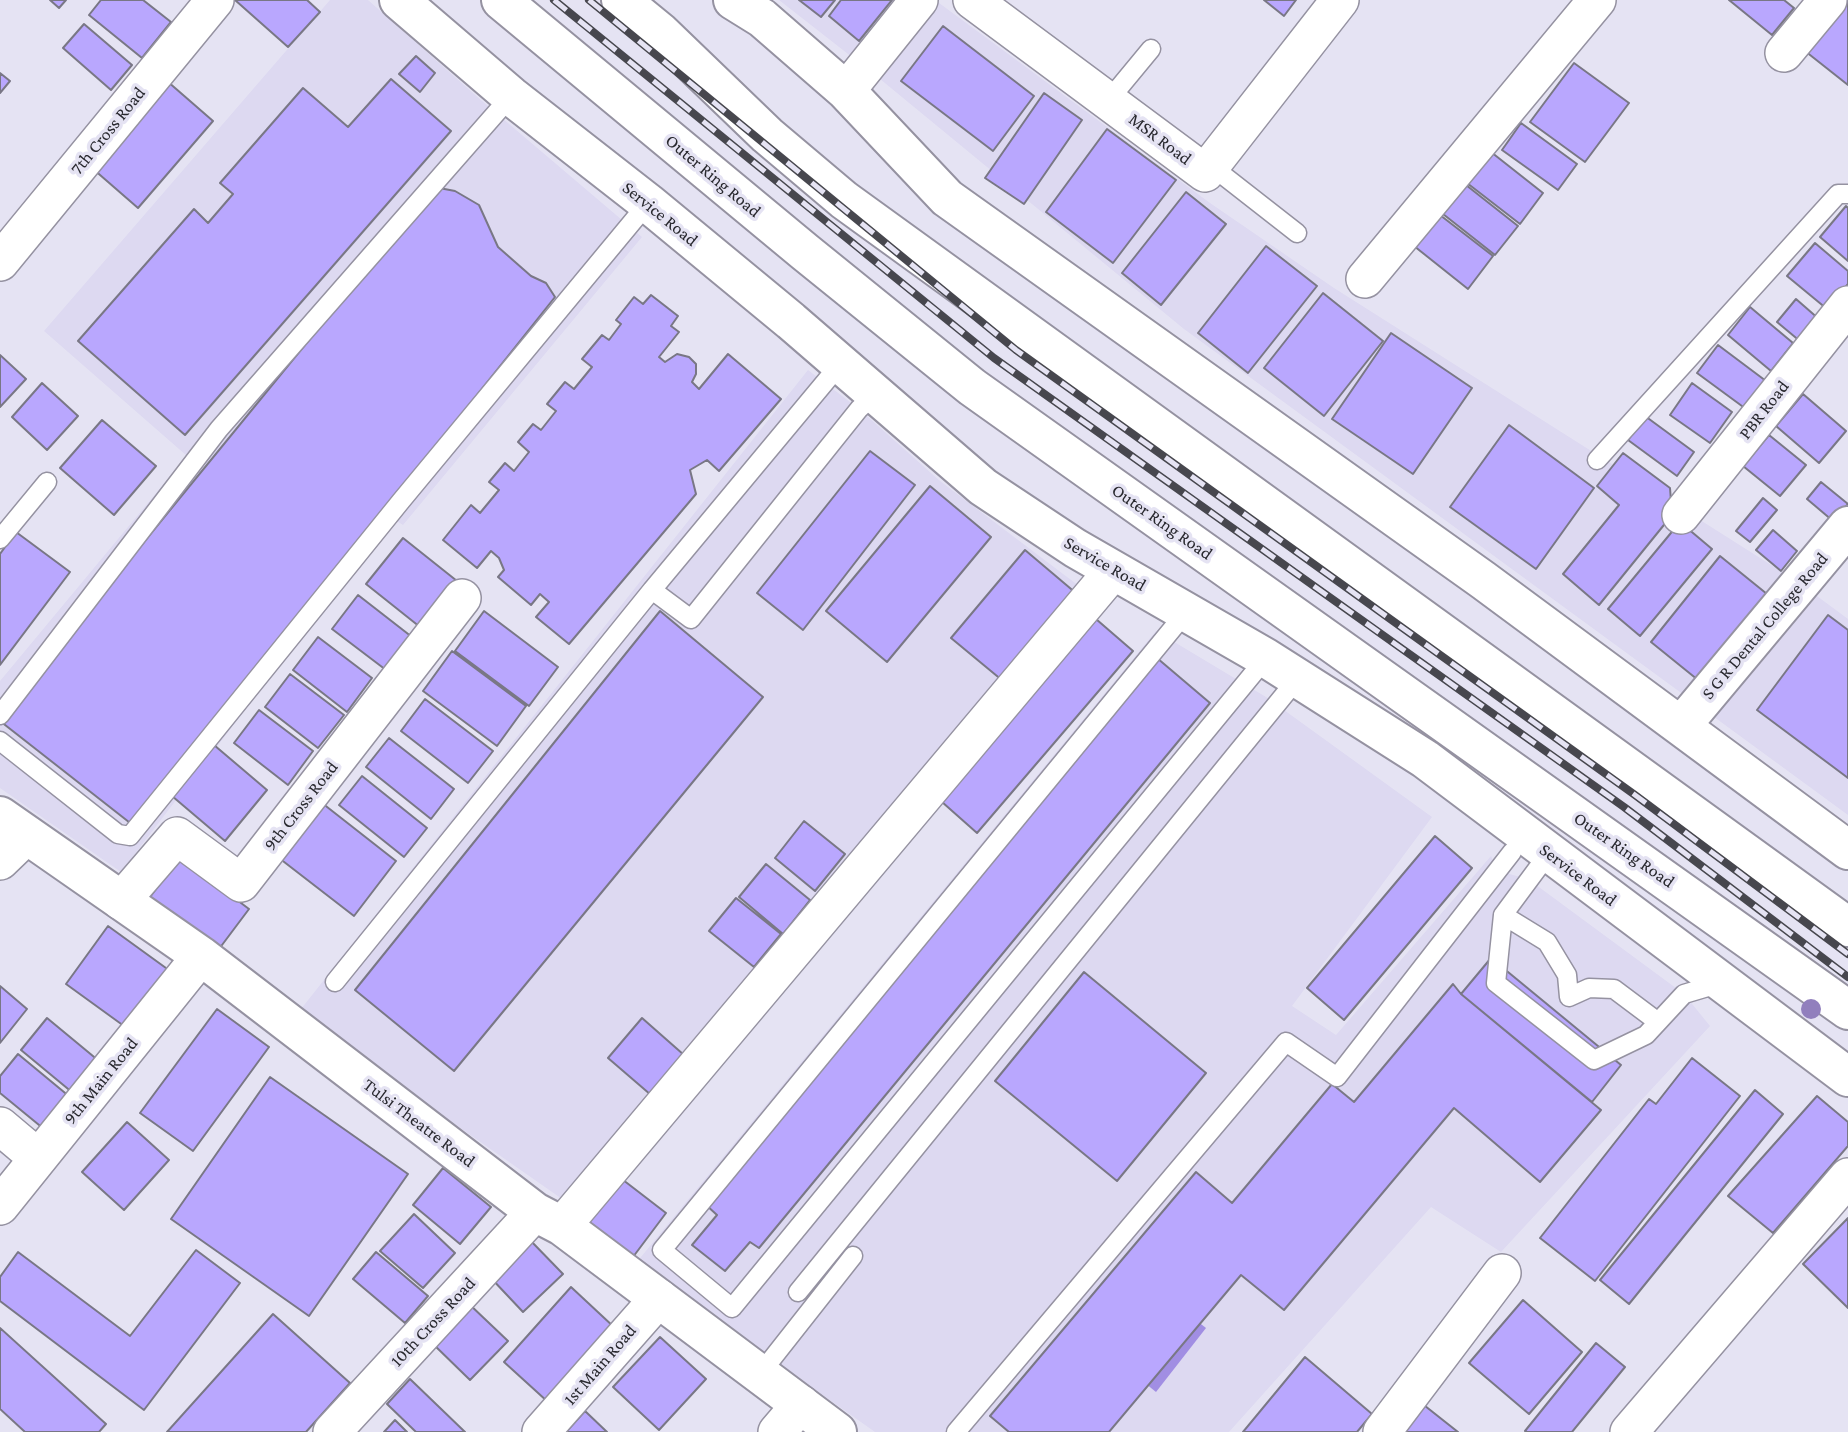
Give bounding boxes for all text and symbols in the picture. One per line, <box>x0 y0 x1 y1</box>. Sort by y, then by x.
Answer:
street label: 7th Cross Road <box>66 83 150 179</box>
street label: MSR Road <box>1124 108 1196 170</box>
street label: Outer Ring Road <box>661 130 765 222</box>
street label: Service Road <box>618 177 702 251</box>
street label: PBR Road <box>1734 376 1794 444</box>
street label: Outer Ring Road <box>1107 479 1217 565</box>
street label: Service Road <box>1060 532 1150 596</box>
street label: S G R Dental College Road <box>1697 548 1833 704</box>
street label: 9th Cross Road <box>259 757 343 855</box>
street label: Outer Ring Road <box>1569 807 1679 893</box>
street label: Service Road <box>1535 839 1621 911</box>
street label: 9th Main Road <box>59 1033 143 1129</box>
street label: Tulsi Theatre Road <box>359 1074 479 1172</box>
street label: 10th Cross Road <box>386 1273 480 1371</box>
street label: 1st Main Road <box>559 1320 641 1410</box>

